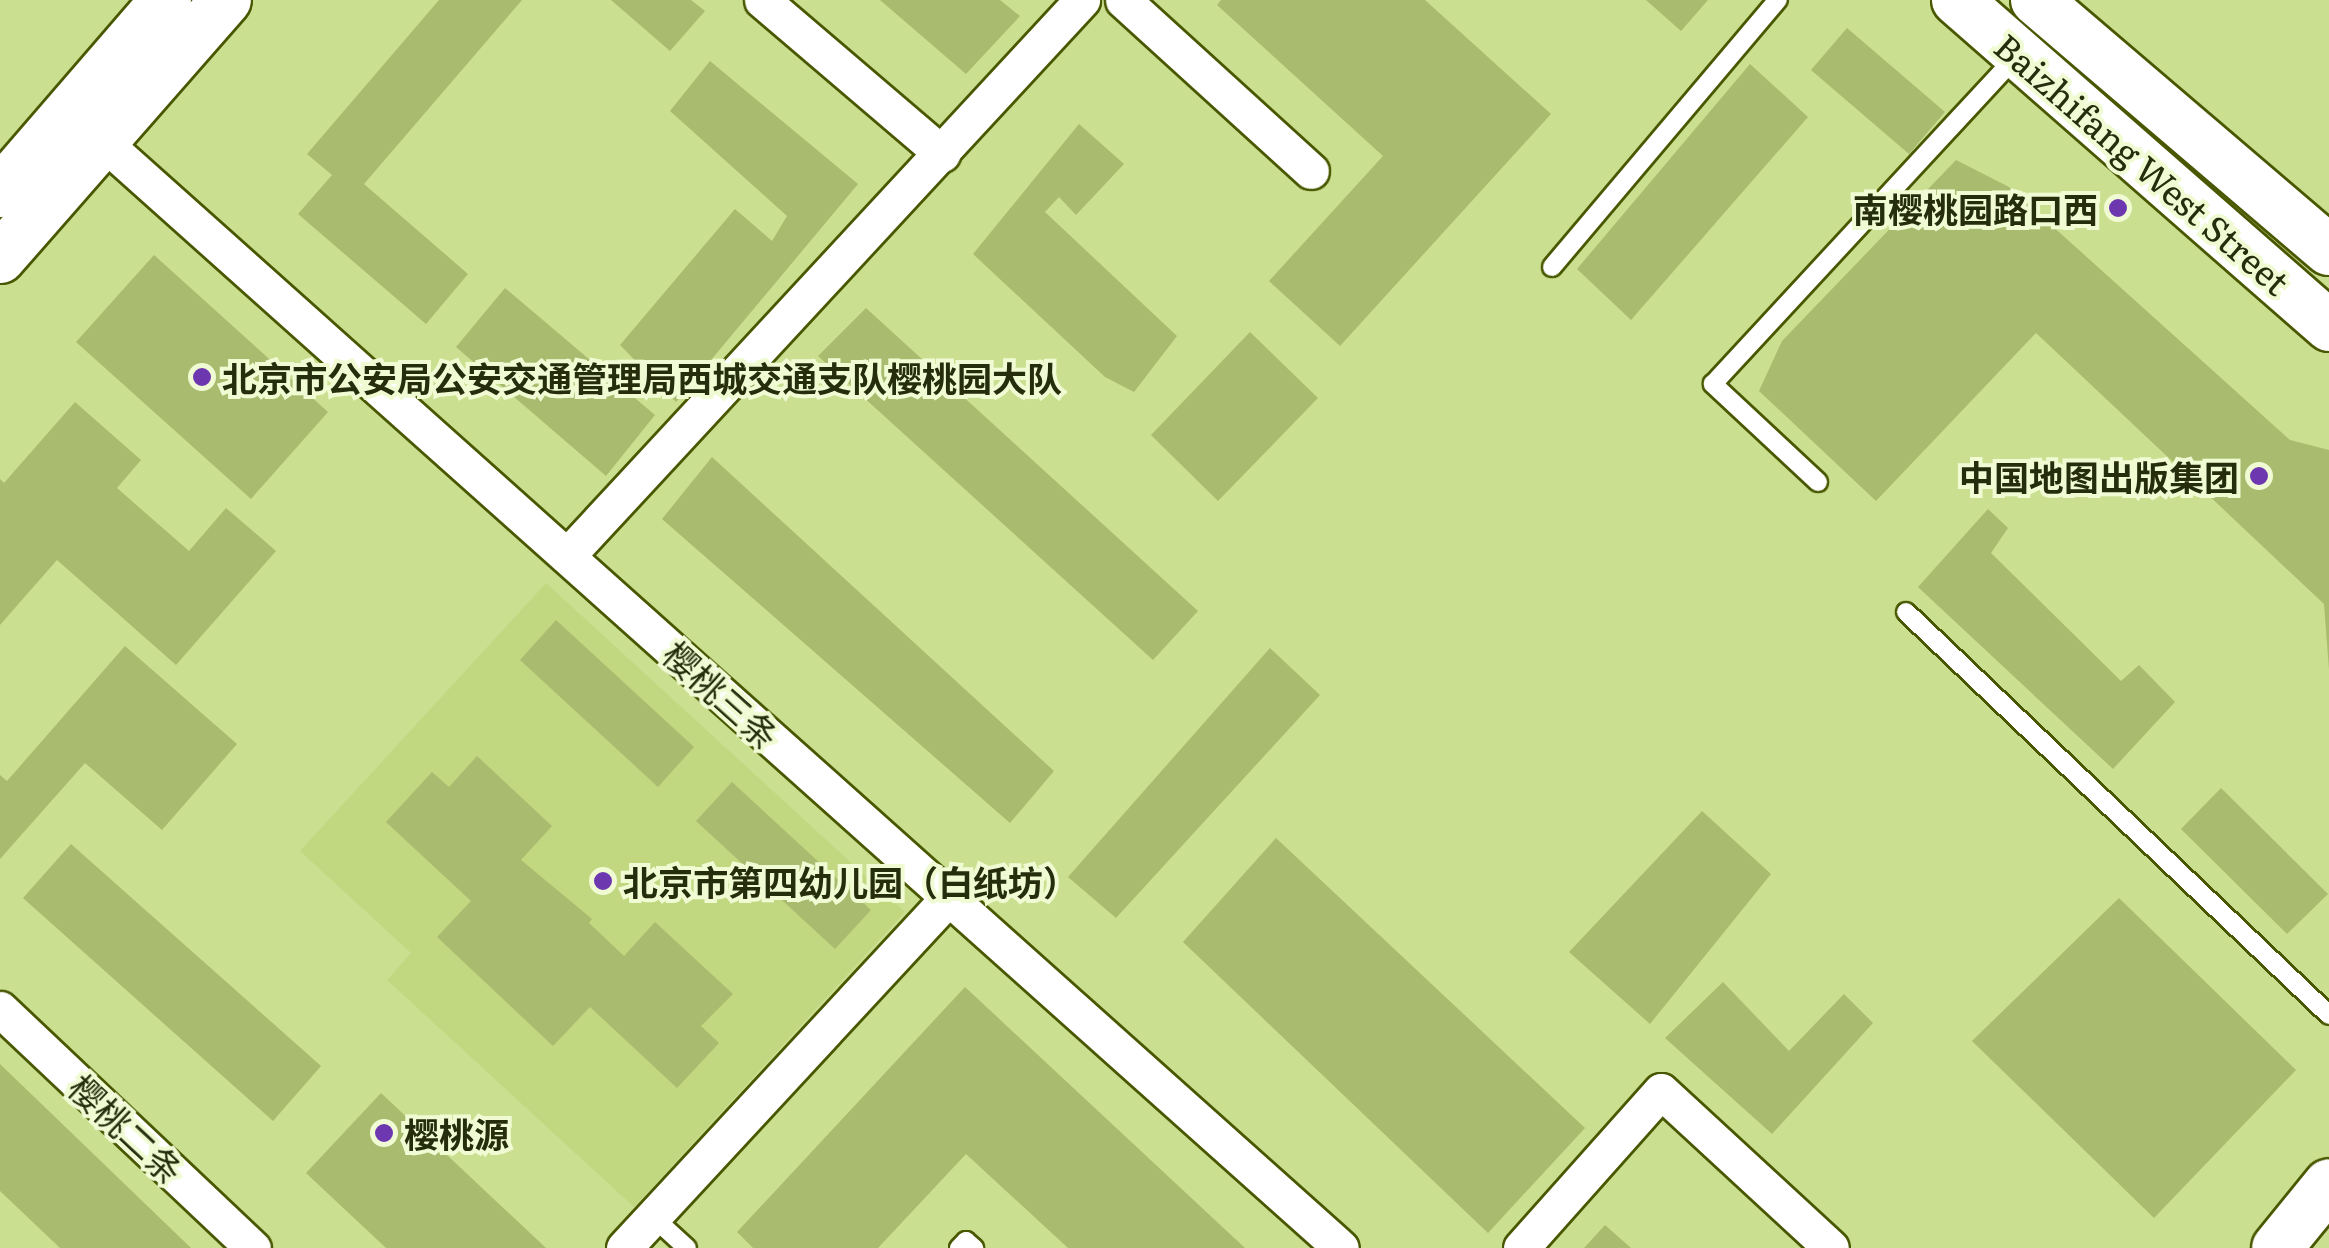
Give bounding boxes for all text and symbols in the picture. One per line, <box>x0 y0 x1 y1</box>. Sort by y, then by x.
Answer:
street label: Baizhifang West Street <box>1987 24 2299 302</box>
place label: 南樱桃园路口西 <box>1853 187 2098 229</box>
marker: 南樱桃园路口西 <box>2107 197 2129 219</box>
place label: 北京市公安局公安交通管理局西城交通支队樱桃园大队 <box>222 356 1062 398</box>
marker: 北京市公安局公安交通管理局西城交通支队樱桃园大队 <box>191 366 213 388</box>
place label: 中国地图出版集团 <box>1959 455 2239 497</box>
marker: 中国地图出版集团 <box>2248 465 2270 487</box>
street label: 樱桃三条 <box>656 632 788 756</box>
place label: 北京市第四幼儿园（白纸坊） <box>623 860 1078 902</box>
marker: 北京市第四幼儿园（白纸坊） <box>592 870 614 892</box>
street label: 樱桃二条 <box>61 1065 193 1191</box>
place label: 樱桃源 <box>404 1112 509 1154</box>
marker: 樱桃源 <box>373 1122 395 1144</box>

